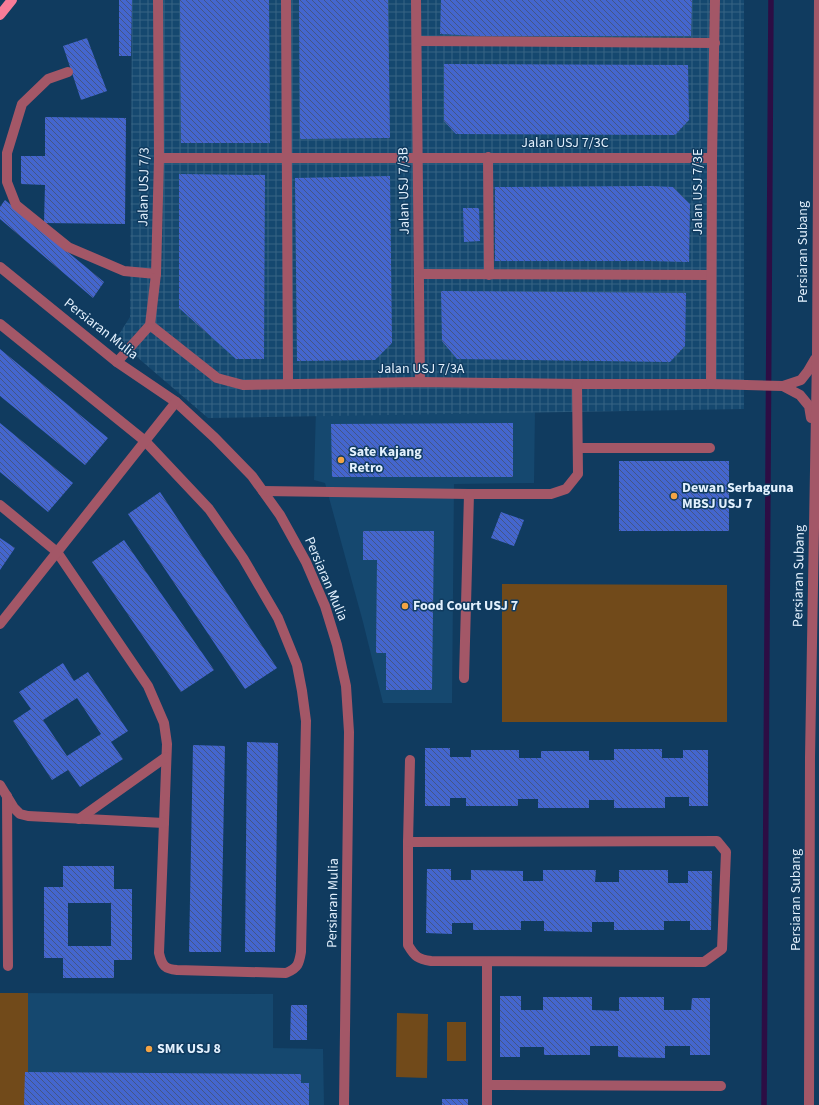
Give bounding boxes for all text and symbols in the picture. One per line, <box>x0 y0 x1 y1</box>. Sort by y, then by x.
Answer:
street label: Jalan USJ 7/3C <box>521 133 609 153</box>
street label: Jalan USJ 7/3 <box>133 147 155 227</box>
street label: Jalan USJ 7/3B <box>393 147 415 235</box>
street label: Jalan USJ 7/3E <box>688 149 708 235</box>
street label: Persiaran Subang <box>793 201 813 303</box>
street label: Persiaran Mulia <box>60 294 142 364</box>
street label: Jalan USJ 7/3A <box>378 359 465 379</box>
place label: Sate Kajang Retro <box>349 442 422 478</box>
marker: Sate Kajang Retro <box>336 455 346 465</box>
place label: Dewan Serbaguna MBSJ USJ 7 <box>682 478 794 514</box>
marker: Dewan Serbaguna MBSJ USJ 7 <box>669 491 679 501</box>
street label: Persiaran Subang <box>788 525 810 627</box>
street label: Persiaran Mulia <box>299 534 353 624</box>
place label: Food Court USJ 7 <box>413 596 518 616</box>
marker: Food Court USJ 7 <box>400 601 410 611</box>
street label: Persiaran Subang <box>786 849 806 951</box>
street label: Persiaran Mulia <box>322 858 344 948</box>
place label: SMK USJ 8 <box>157 1039 221 1059</box>
marker: SMK USJ 8 <box>144 1044 154 1054</box>

